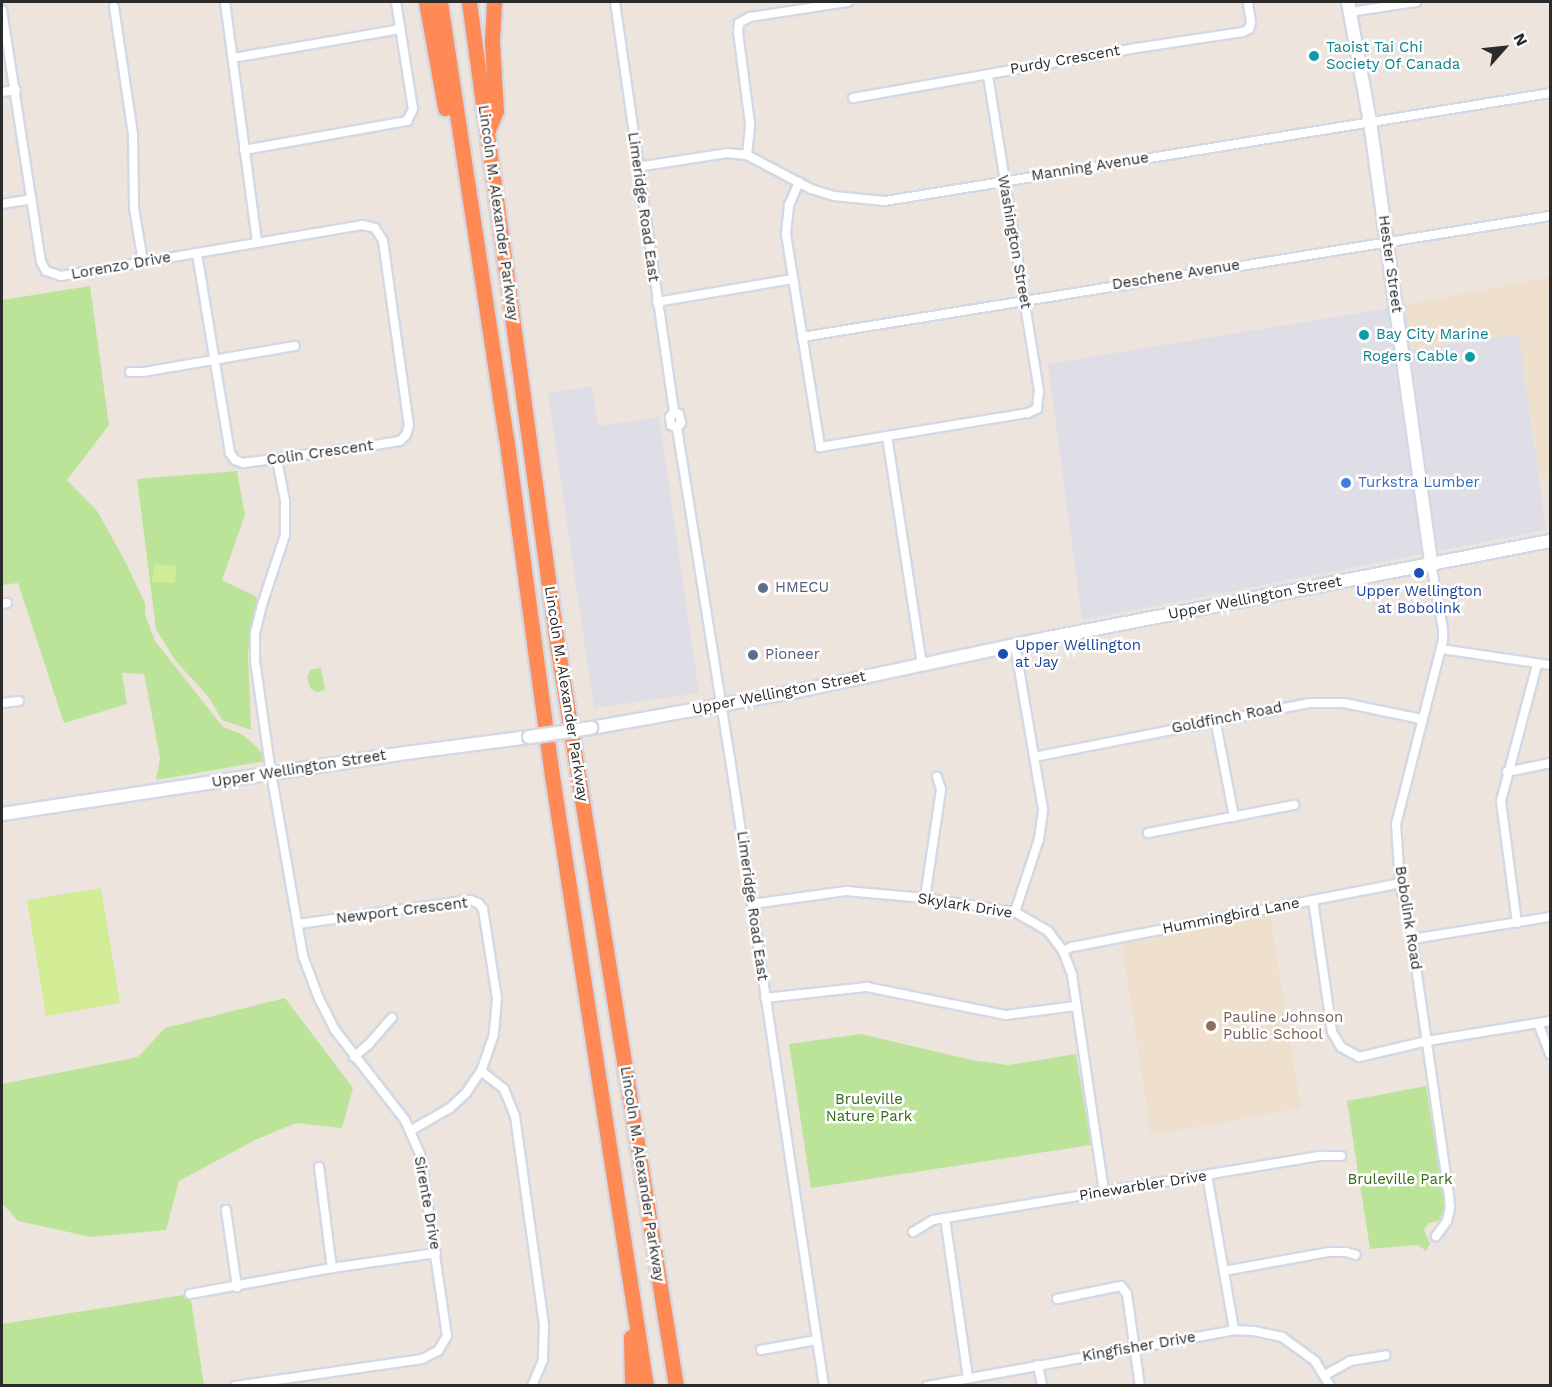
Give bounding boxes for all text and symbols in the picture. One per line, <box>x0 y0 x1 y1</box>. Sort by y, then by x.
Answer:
north arrow <box>1474 18 1534 78</box>
text: N <box>1509 30 1532 49</box>
place label: Taoist Tai Chi Society Of Canada <box>1326 38 1461 73</box>
street label: Purdy Crescent <box>1008 41 1122 79</box>
marker: Taoist Tai Chi Society Of Canada <box>1307 49 1321 63</box>
street label: Lincoln M. Alexander Parkway <box>474 103 522 323</box>
street label: Limeridge Road East <box>624 131 662 283</box>
street label: Manning Avenue <box>1030 149 1150 185</box>
street label: Washington Street <box>993 174 1035 310</box>
street label: Hester Street <box>1374 214 1406 314</box>
street label: Lorenzo Drive <box>70 248 172 284</box>
street label: Deschene Avenue <box>1110 256 1242 294</box>
place label: Bay City Marine <box>1376 326 1489 344</box>
marker: Bay City Marine <box>1357 328 1371 342</box>
place label: Rogers Cable <box>1362 348 1458 366</box>
marker: Rogers Cable <box>1463 350 1477 364</box>
street label: Colin Crescent <box>266 437 374 469</box>
place label: Turkstra Lumber <box>1358 474 1480 492</box>
marker: Turkstra Lumber <box>1339 476 1353 490</box>
marker: Upper Wellington at Bobolink <box>1412 566 1426 580</box>
street label: Upper Wellington Street <box>1166 572 1344 624</box>
place label: HMECU <box>775 579 829 597</box>
marker: HMECU <box>756 581 770 595</box>
place label: Upper Wellington at Bobolink <box>1356 582 1482 617</box>
street label: Lincoln M. Alexander Parkway <box>540 585 592 803</box>
place label: Upper Wellington at Jay <box>1015 636 1142 671</box>
place label: Pioneer <box>765 646 820 664</box>
marker: Upper Wellington at Jay <box>996 647 1010 661</box>
marker: Pioneer <box>746 648 760 662</box>
street label: Upper Wellington Street <box>690 667 868 719</box>
street label: Goldfinch Road <box>1170 698 1284 738</box>
street label: Upper Wellington Street <box>210 746 388 792</box>
street label: Limeridge Road East <box>733 830 771 982</box>
street label: Bobolink Road <box>1391 865 1425 971</box>
street label: Skylark Drive <box>916 890 1014 922</box>
street label: Newport Crescent <box>335 894 469 928</box>
street label: Hummingbird Lane <box>1161 894 1301 938</box>
place label: Pauline Johnson Public School <box>1223 1008 1344 1043</box>
marker: Pauline Johnson Public School <box>1204 1019 1218 1033</box>
street label: Lincoln M. Alexander Parkway <box>616 1065 668 1283</box>
park label: Bruleville Nature Park <box>826 1090 912 1125</box>
street label: Sirente Drive <box>410 1155 444 1251</box>
street label: Pinewarbler Drive <box>1078 1167 1208 1205</box>
park label: Bruleville Park <box>1347 1171 1453 1189</box>
street label: Kingfisher Drive <box>1081 1328 1197 1366</box>

